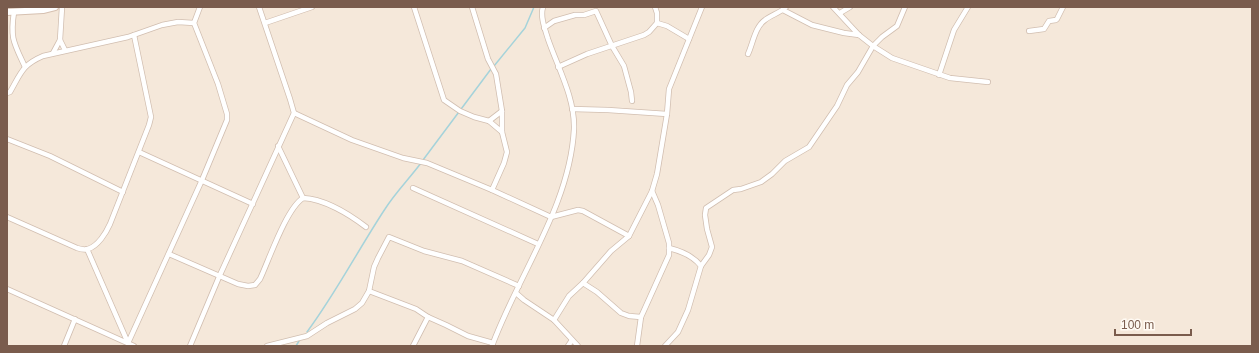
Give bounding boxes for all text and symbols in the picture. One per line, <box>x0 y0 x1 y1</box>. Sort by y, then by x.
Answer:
scale bar <box>1115 311 1191 337</box>
text: 100 m <box>1121 318 1154 332</box>

